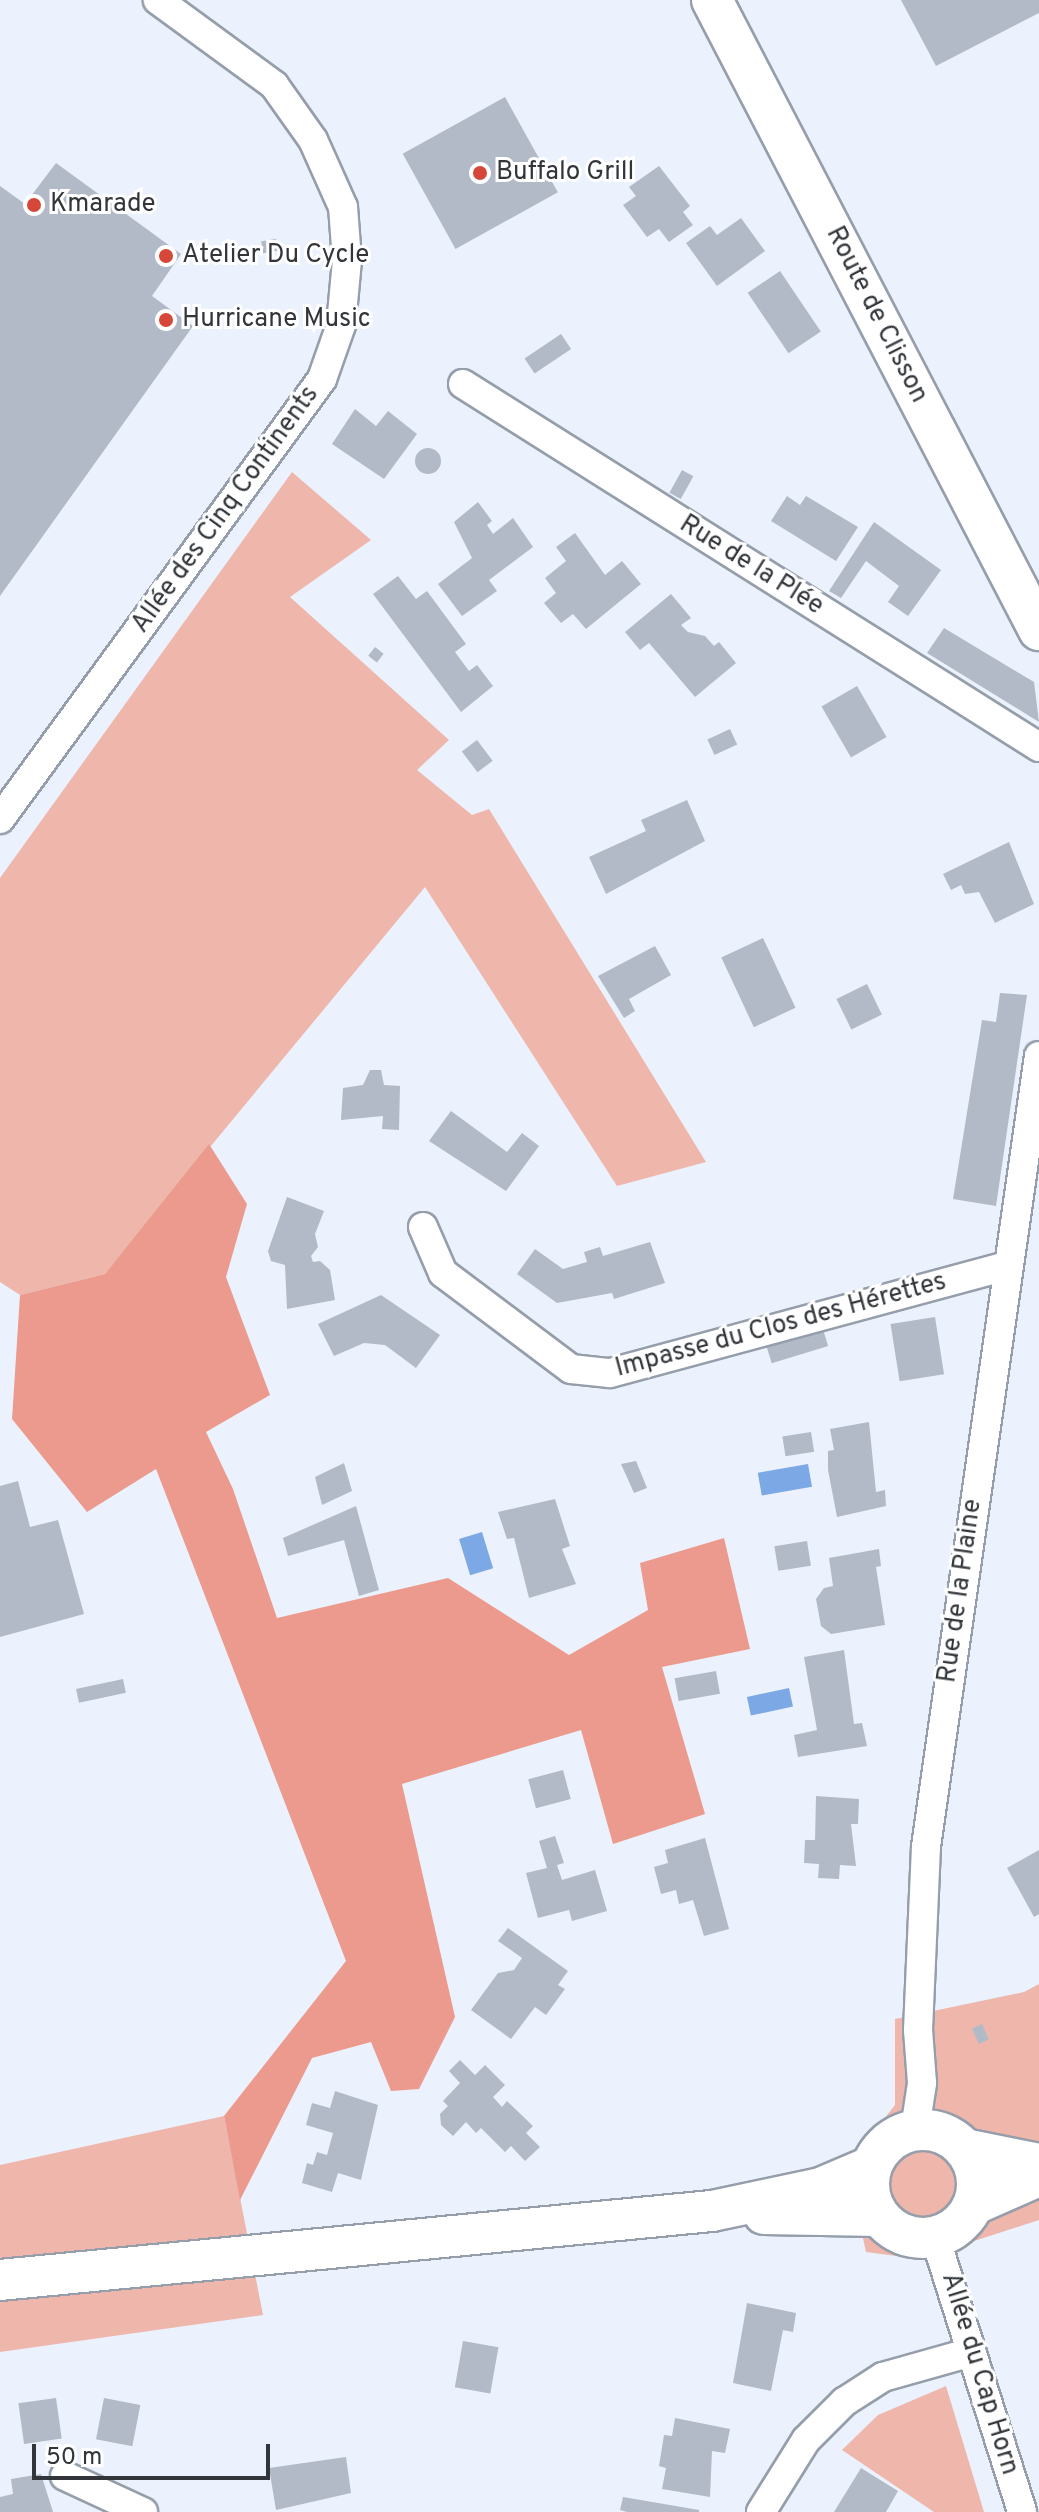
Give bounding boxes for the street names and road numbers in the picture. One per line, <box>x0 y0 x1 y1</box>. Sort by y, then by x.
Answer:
street label: Route de Clisson <box>818 222 934 408</box>
street label: Allée des Cinq Continents <box>126 380 326 640</box>
street label: Rue de la Plée <box>673 509 829 623</box>
street label: Impasse du Clos des Hérettes <box>612 1267 950 1385</box>
street label: Rue de la Plaine <box>933 1497 989 1685</box>
street label: Allée du Cap Horn <box>933 2269 1025 2479</box>

